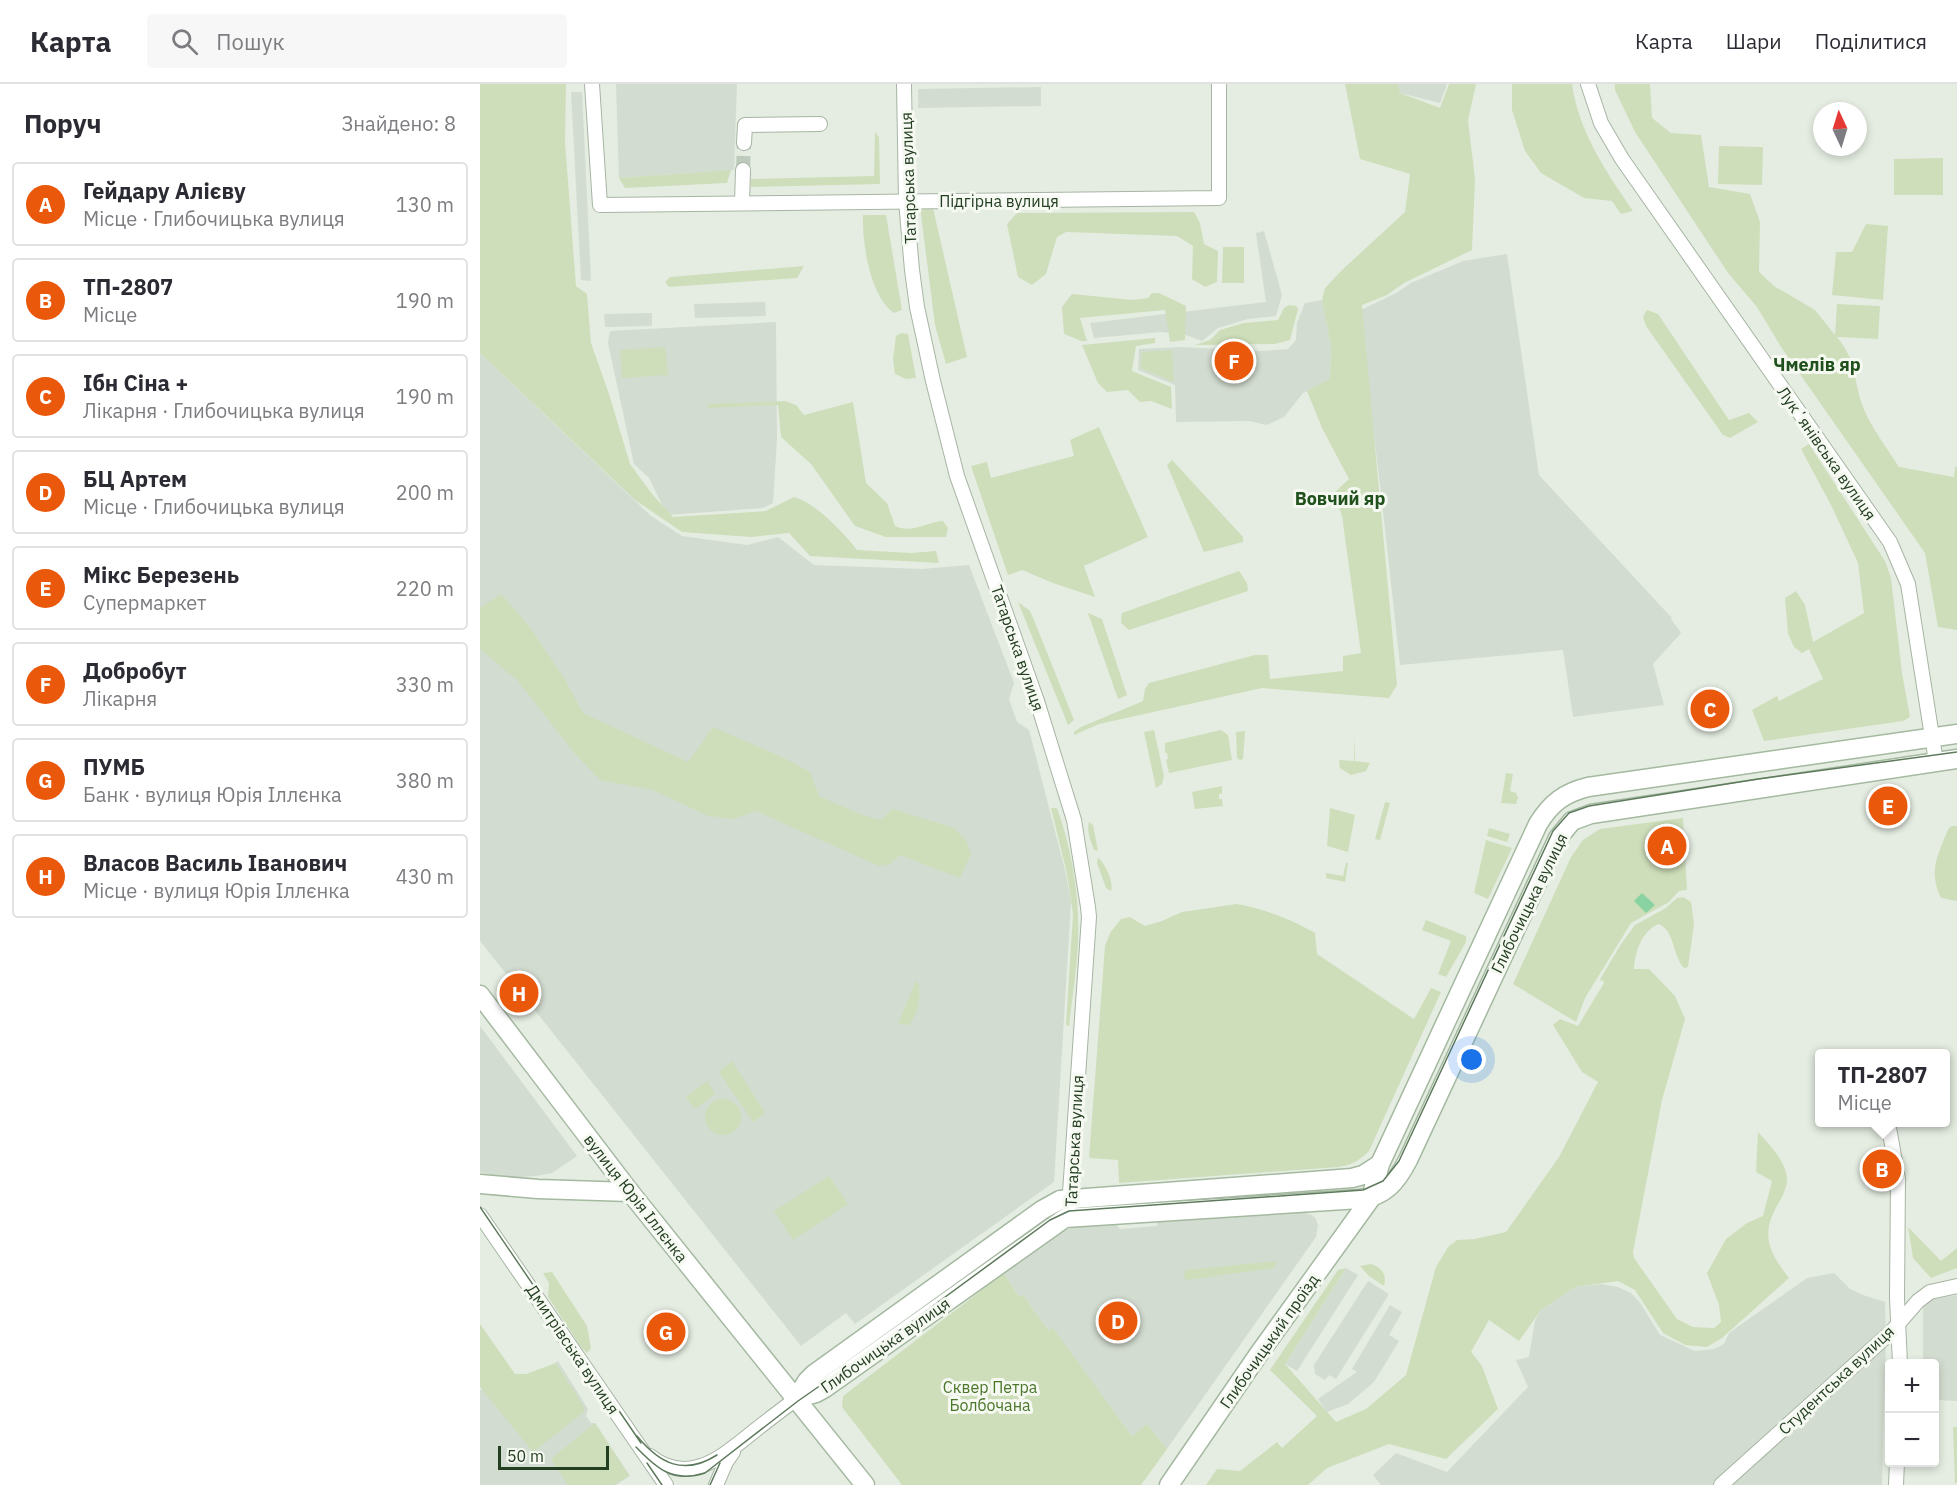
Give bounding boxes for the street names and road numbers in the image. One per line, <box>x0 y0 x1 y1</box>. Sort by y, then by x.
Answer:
street label: Татарська вулиця <box>896 112 920 244</box>
street label: Підгірна вулиця <box>939 191 1059 211</box>
street label: Лукʼянівська вулиця <box>1773 382 1881 524</box>
street label: Татарська вулиця <box>987 582 1049 714</box>
street label: Глибочицька вулиця <box>1486 830 1572 976</box>
street label: Татарська вулиця <box>1061 1075 1087 1207</box>
street label: вулиця Юрія Іллєнка <box>580 1130 693 1266</box>
street label: Глибочицький проїзд <box>1215 1270 1323 1412</box>
street label: Дмитрівська вулиця <box>522 1280 624 1418</box>
street label: Глибочицька вулиця <box>816 1293 954 1397</box>
street label: Студентська вулиця <box>1774 1321 1898 1439</box>

